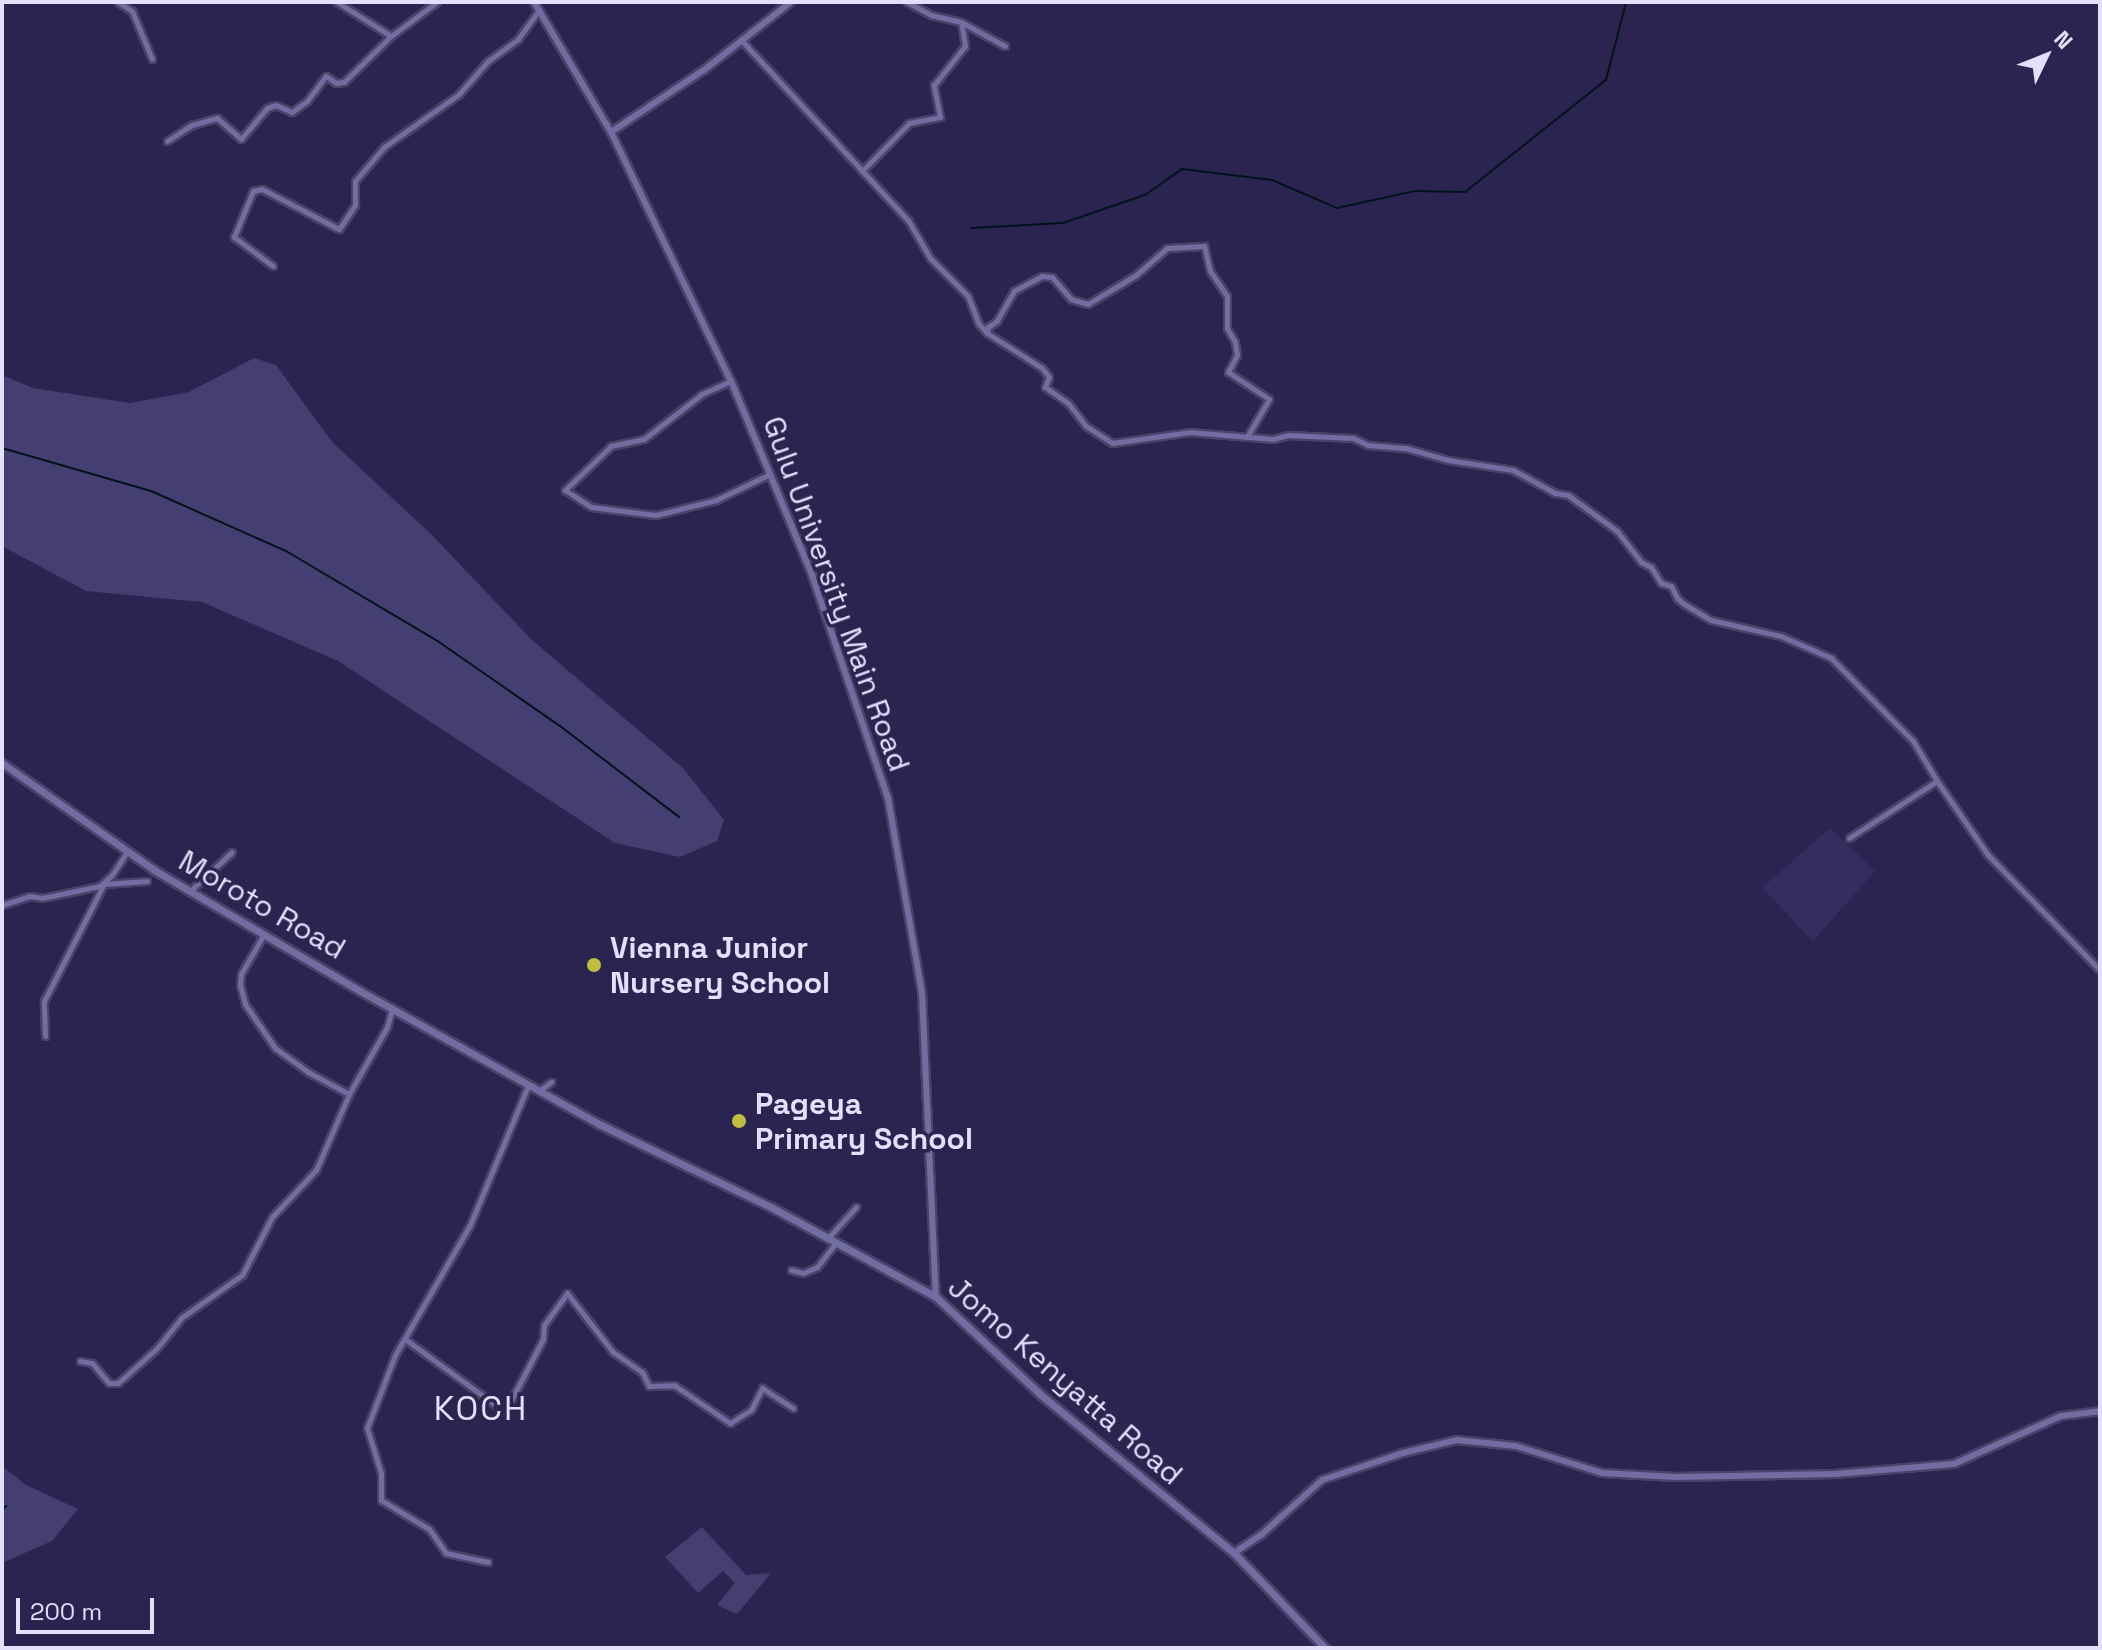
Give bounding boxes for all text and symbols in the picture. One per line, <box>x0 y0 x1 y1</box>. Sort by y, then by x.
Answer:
north arrow <box>2006 16 2086 96</box>
text: N <box>2048 25 2079 55</box>
street label: Gulu University Main Road <box>755 412 917 776</box>
street label: Moroto Road <box>172 843 352 967</box>
place label: Vienna Junior Nursery School <box>610 930 830 1000</box>
marker: Vienna Junior Nursery School <box>585 956 603 974</box>
place label: Pageya Primary School <box>755 1086 973 1156</box>
marker: Pageya Primary School <box>730 1112 748 1130</box>
street label: Jomo Kenyatta Road <box>940 1269 1190 1493</box>
district label: KOCH <box>434 1389 528 1429</box>
scale bar <box>20 1582 158 1632</box>
text: 200 m <box>30 1596 102 1627</box>

